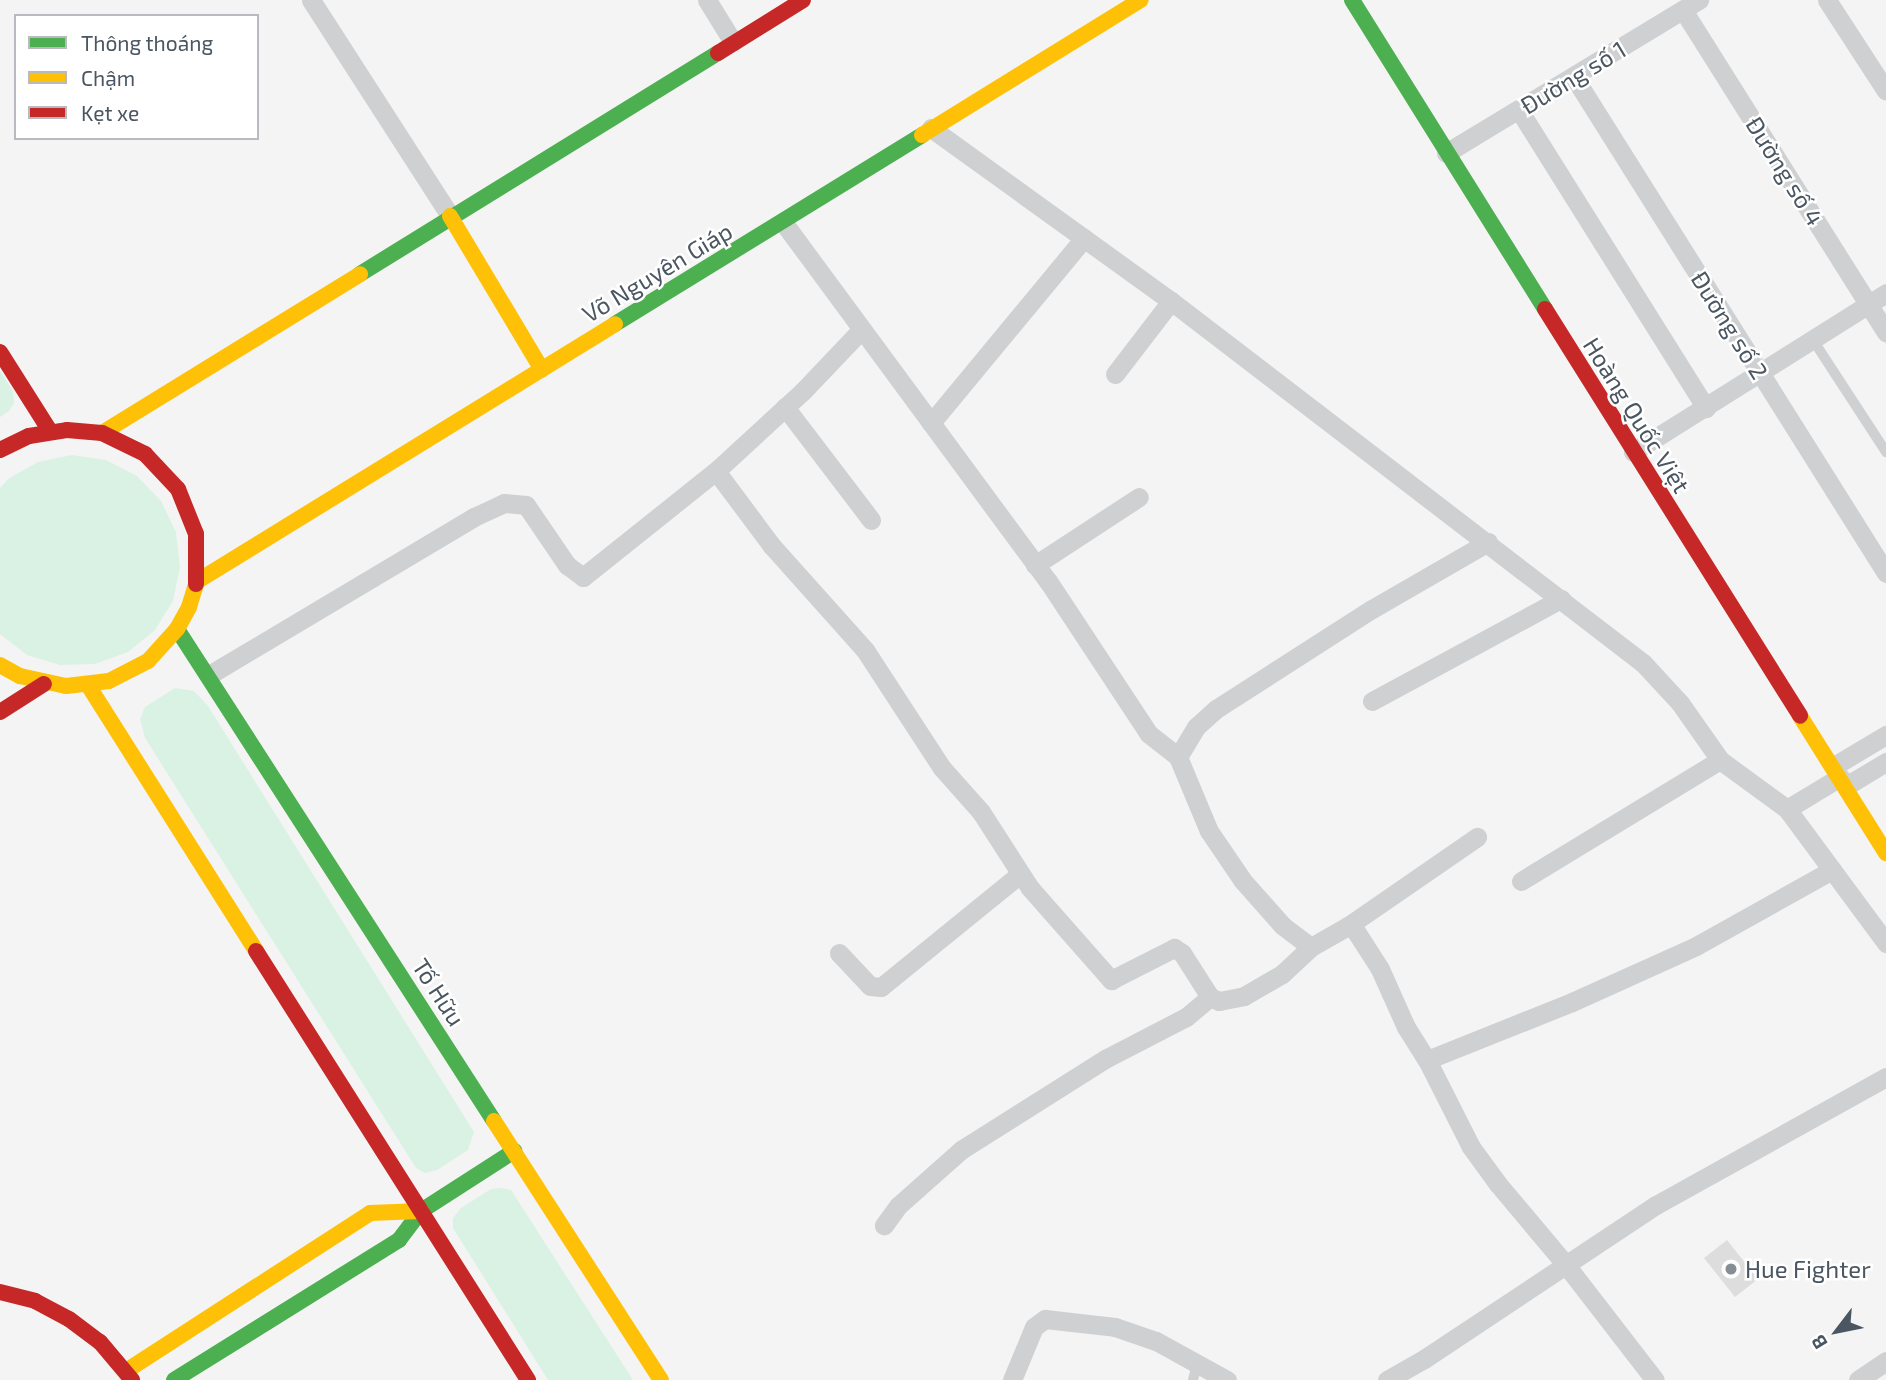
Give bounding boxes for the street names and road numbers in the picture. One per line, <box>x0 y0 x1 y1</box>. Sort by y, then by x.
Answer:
street label: Đường số 1 <box>1515 34 1631 120</box>
street label: Đường số 4 <box>1740 111 1830 231</box>
street label: Võ Nguyên Giáp <box>577 216 737 328</box>
street label: Đường số 2 <box>1686 266 1774 384</box>
street label: Hoàng Quốc Việt <box>1577 332 1697 498</box>
street label: Tố Hữu <box>407 953 471 1031</box>

